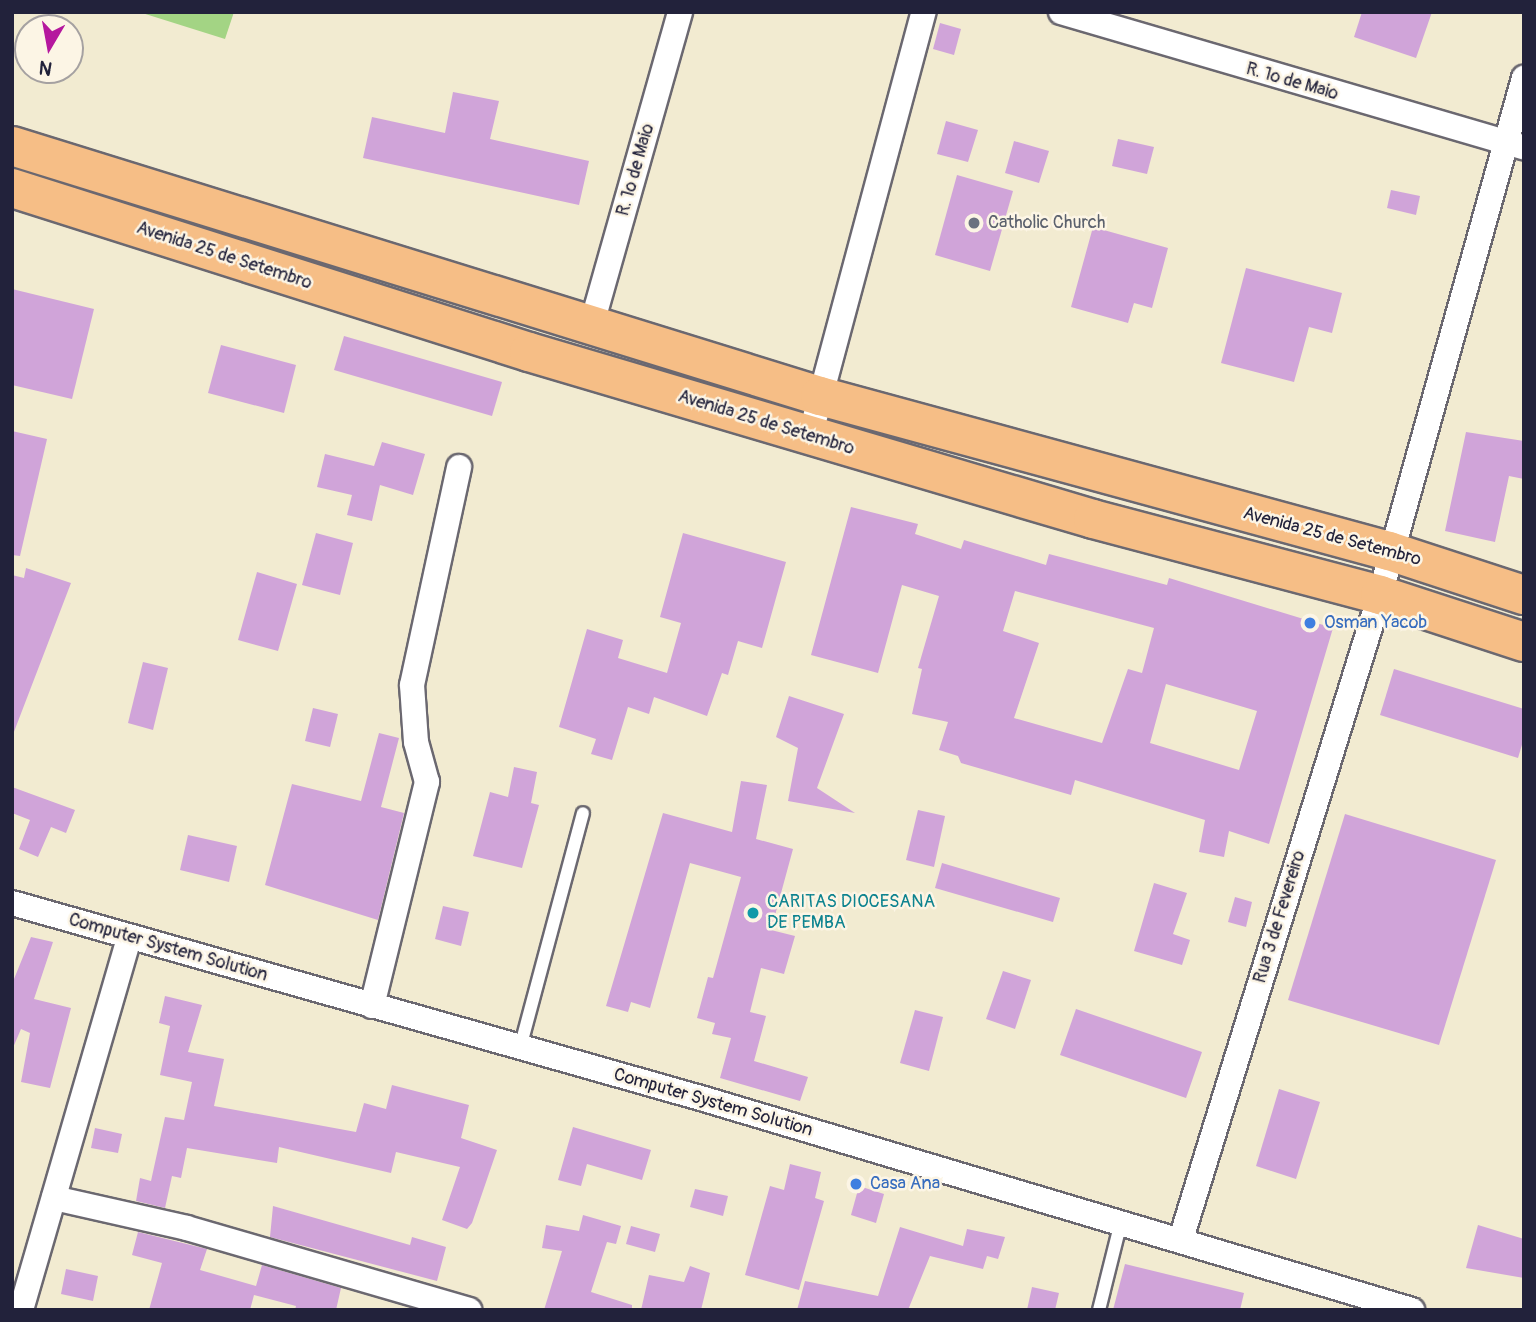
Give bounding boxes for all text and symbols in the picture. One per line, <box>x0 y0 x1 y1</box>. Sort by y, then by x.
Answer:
north arrow <box>14 14 84 84</box>
text: N <box>37 55 54 81</box>
street label: R. 1º de Maio <box>1243 59 1341 105</box>
street label: R. 1º de Maio <box>613 121 659 219</box>
place label: Catholic Church <box>988 212 1105 234</box>
marker: Catholic Church <box>966 215 982 231</box>
street label: Avenida 25 de Setembro <box>134 217 314 295</box>
street label: Avenida 25 de Setembro <box>675 386 857 460</box>
street label: Avenida 25 de Setembro <box>1241 503 1423 571</box>
place label: Osman Yacob <box>1324 612 1427 634</box>
marker: Osman Yacob <box>1302 615 1318 631</box>
street label: Rua 3 de Fevereiro <box>1250 848 1310 986</box>
place label: CARITAS DIOCESANA DE PEMBA <box>767 892 935 934</box>
marker: CARITAS DIOCESANA DE PEMBA <box>745 905 761 921</box>
street label: Computer System Solution <box>66 909 270 987</box>
street label: Computer System Solution <box>611 1064 815 1142</box>
place label: Casa Ana <box>870 1173 940 1195</box>
marker: Casa Ana <box>848 1176 864 1192</box>

